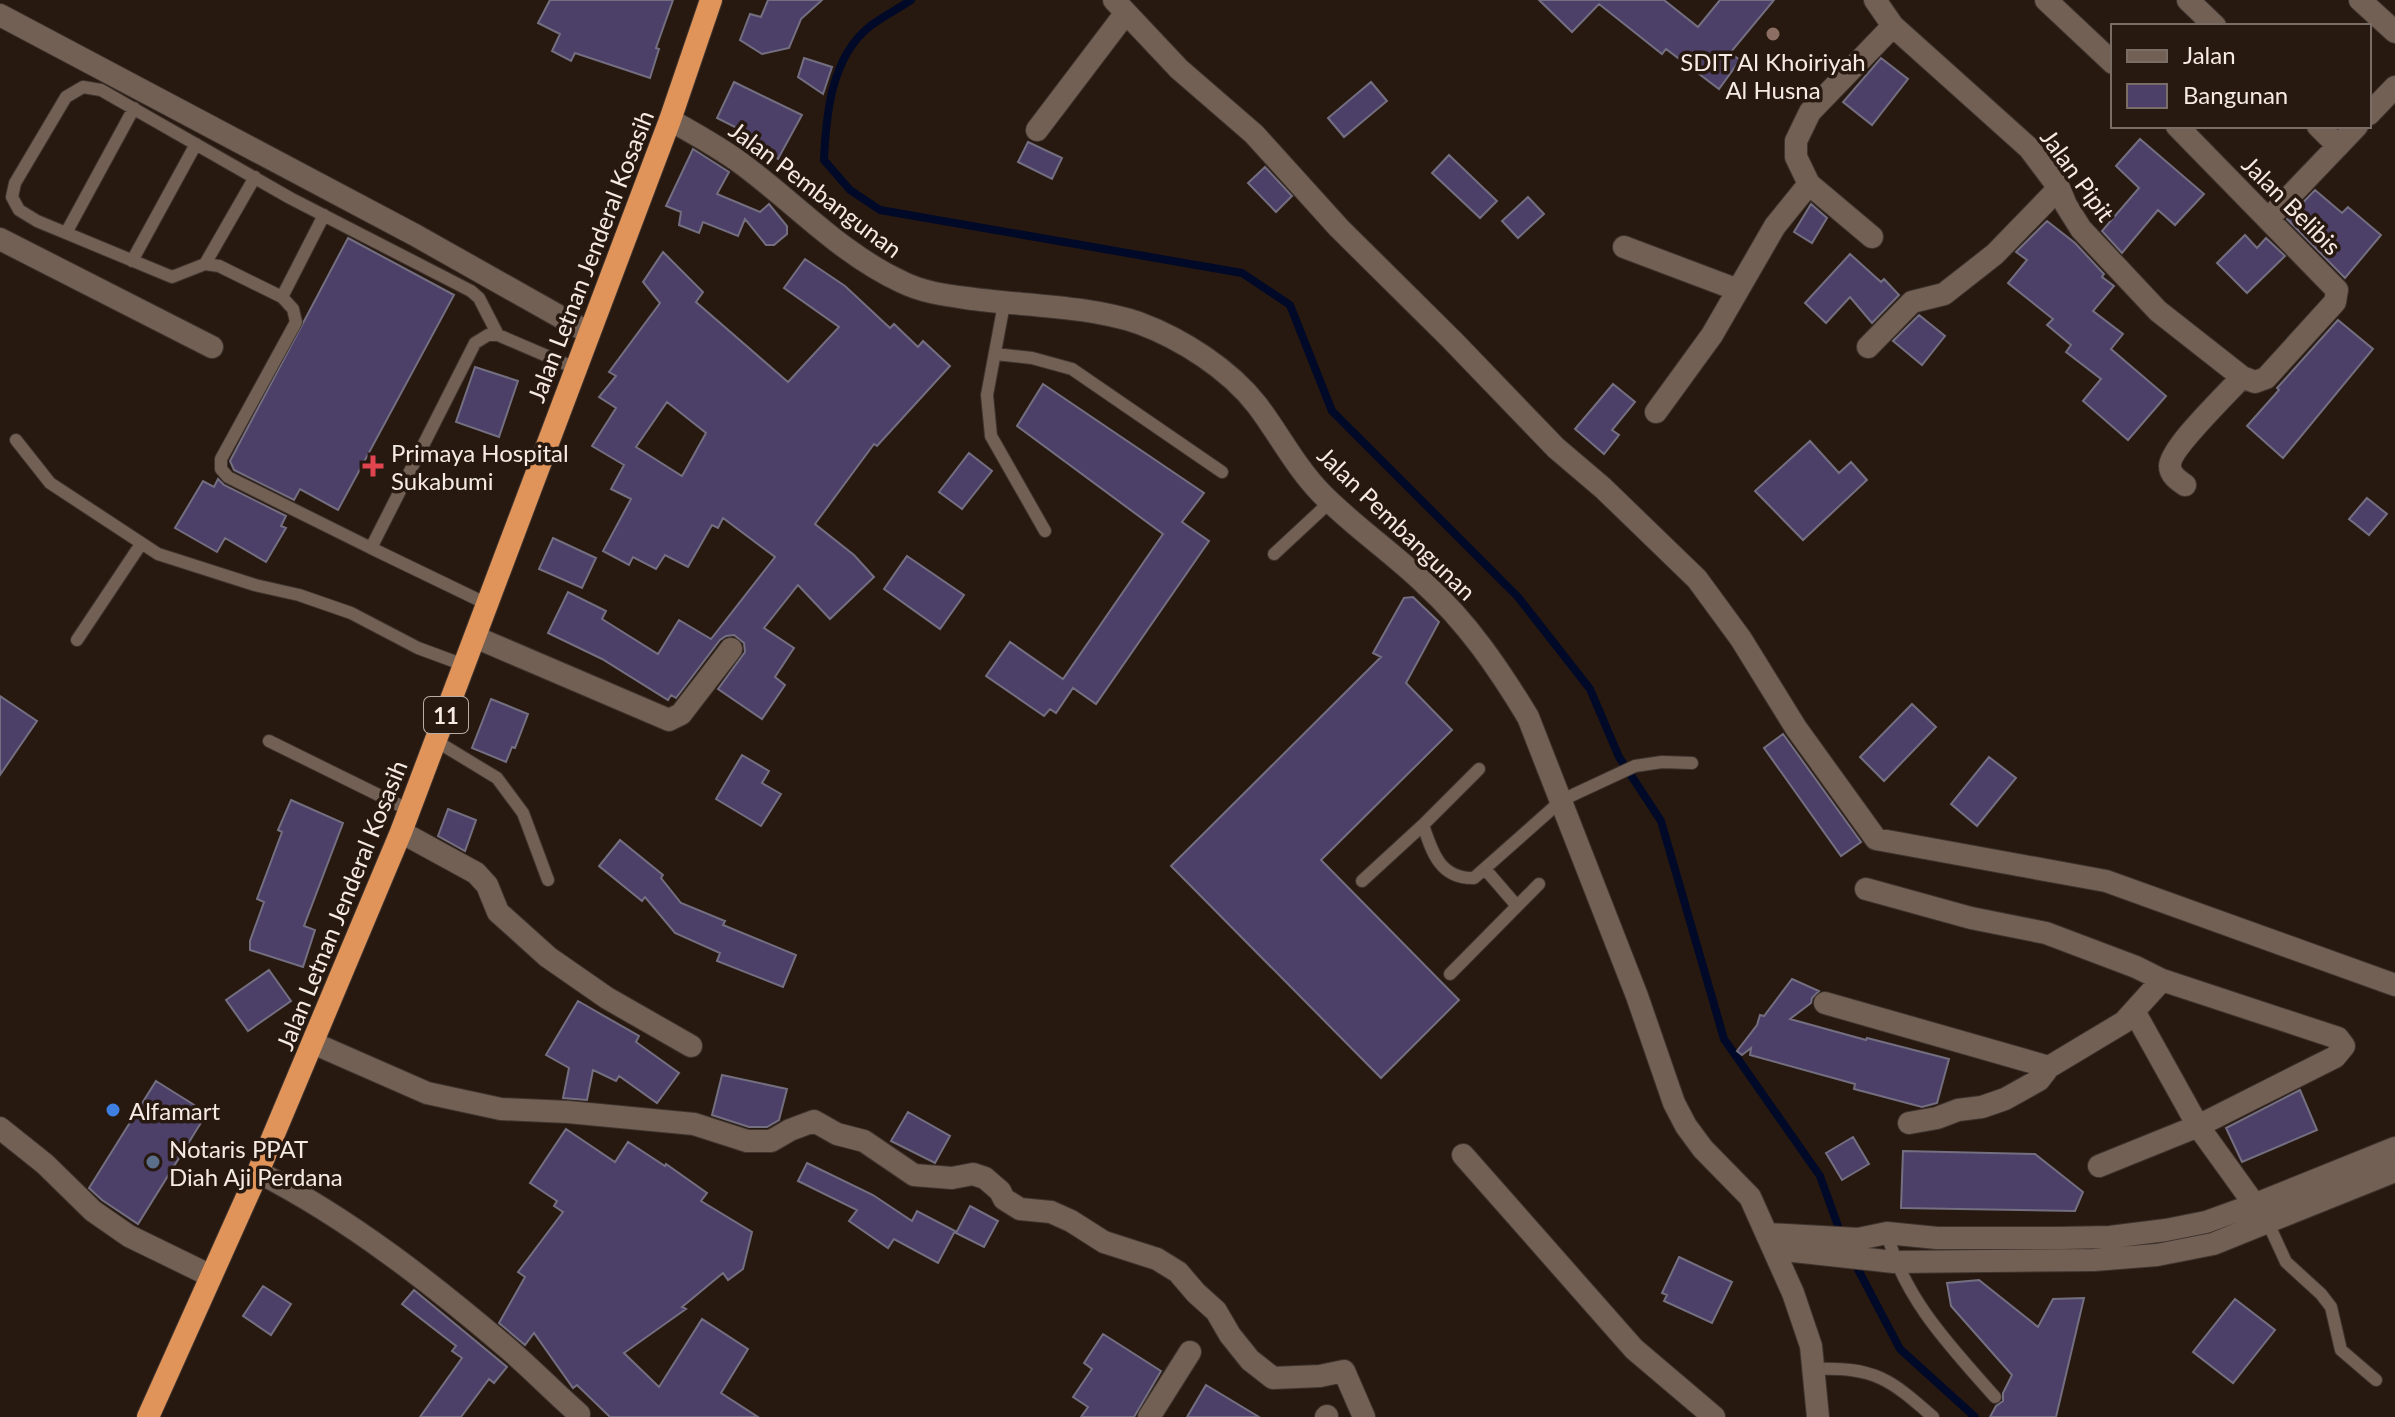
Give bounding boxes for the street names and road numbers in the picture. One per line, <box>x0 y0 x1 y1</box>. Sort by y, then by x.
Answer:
street label: Jalan Letnan Jenderal Kosasih <box>521 106 659 406</box>
street label: Jalan Pembangunan <box>724 115 908 263</box>
street label: Jalan Pipit <box>2035 123 2121 227</box>
street label: Jalan Belibis <box>2237 150 2347 260</box>
street label: Jalan Pembangunan <box>1312 440 1482 606</box>
road number: 11 <box>424 697 468 733</box>
street label: Jalan Letnan Jenderal Kosasih <box>269 756 413 1054</box>

